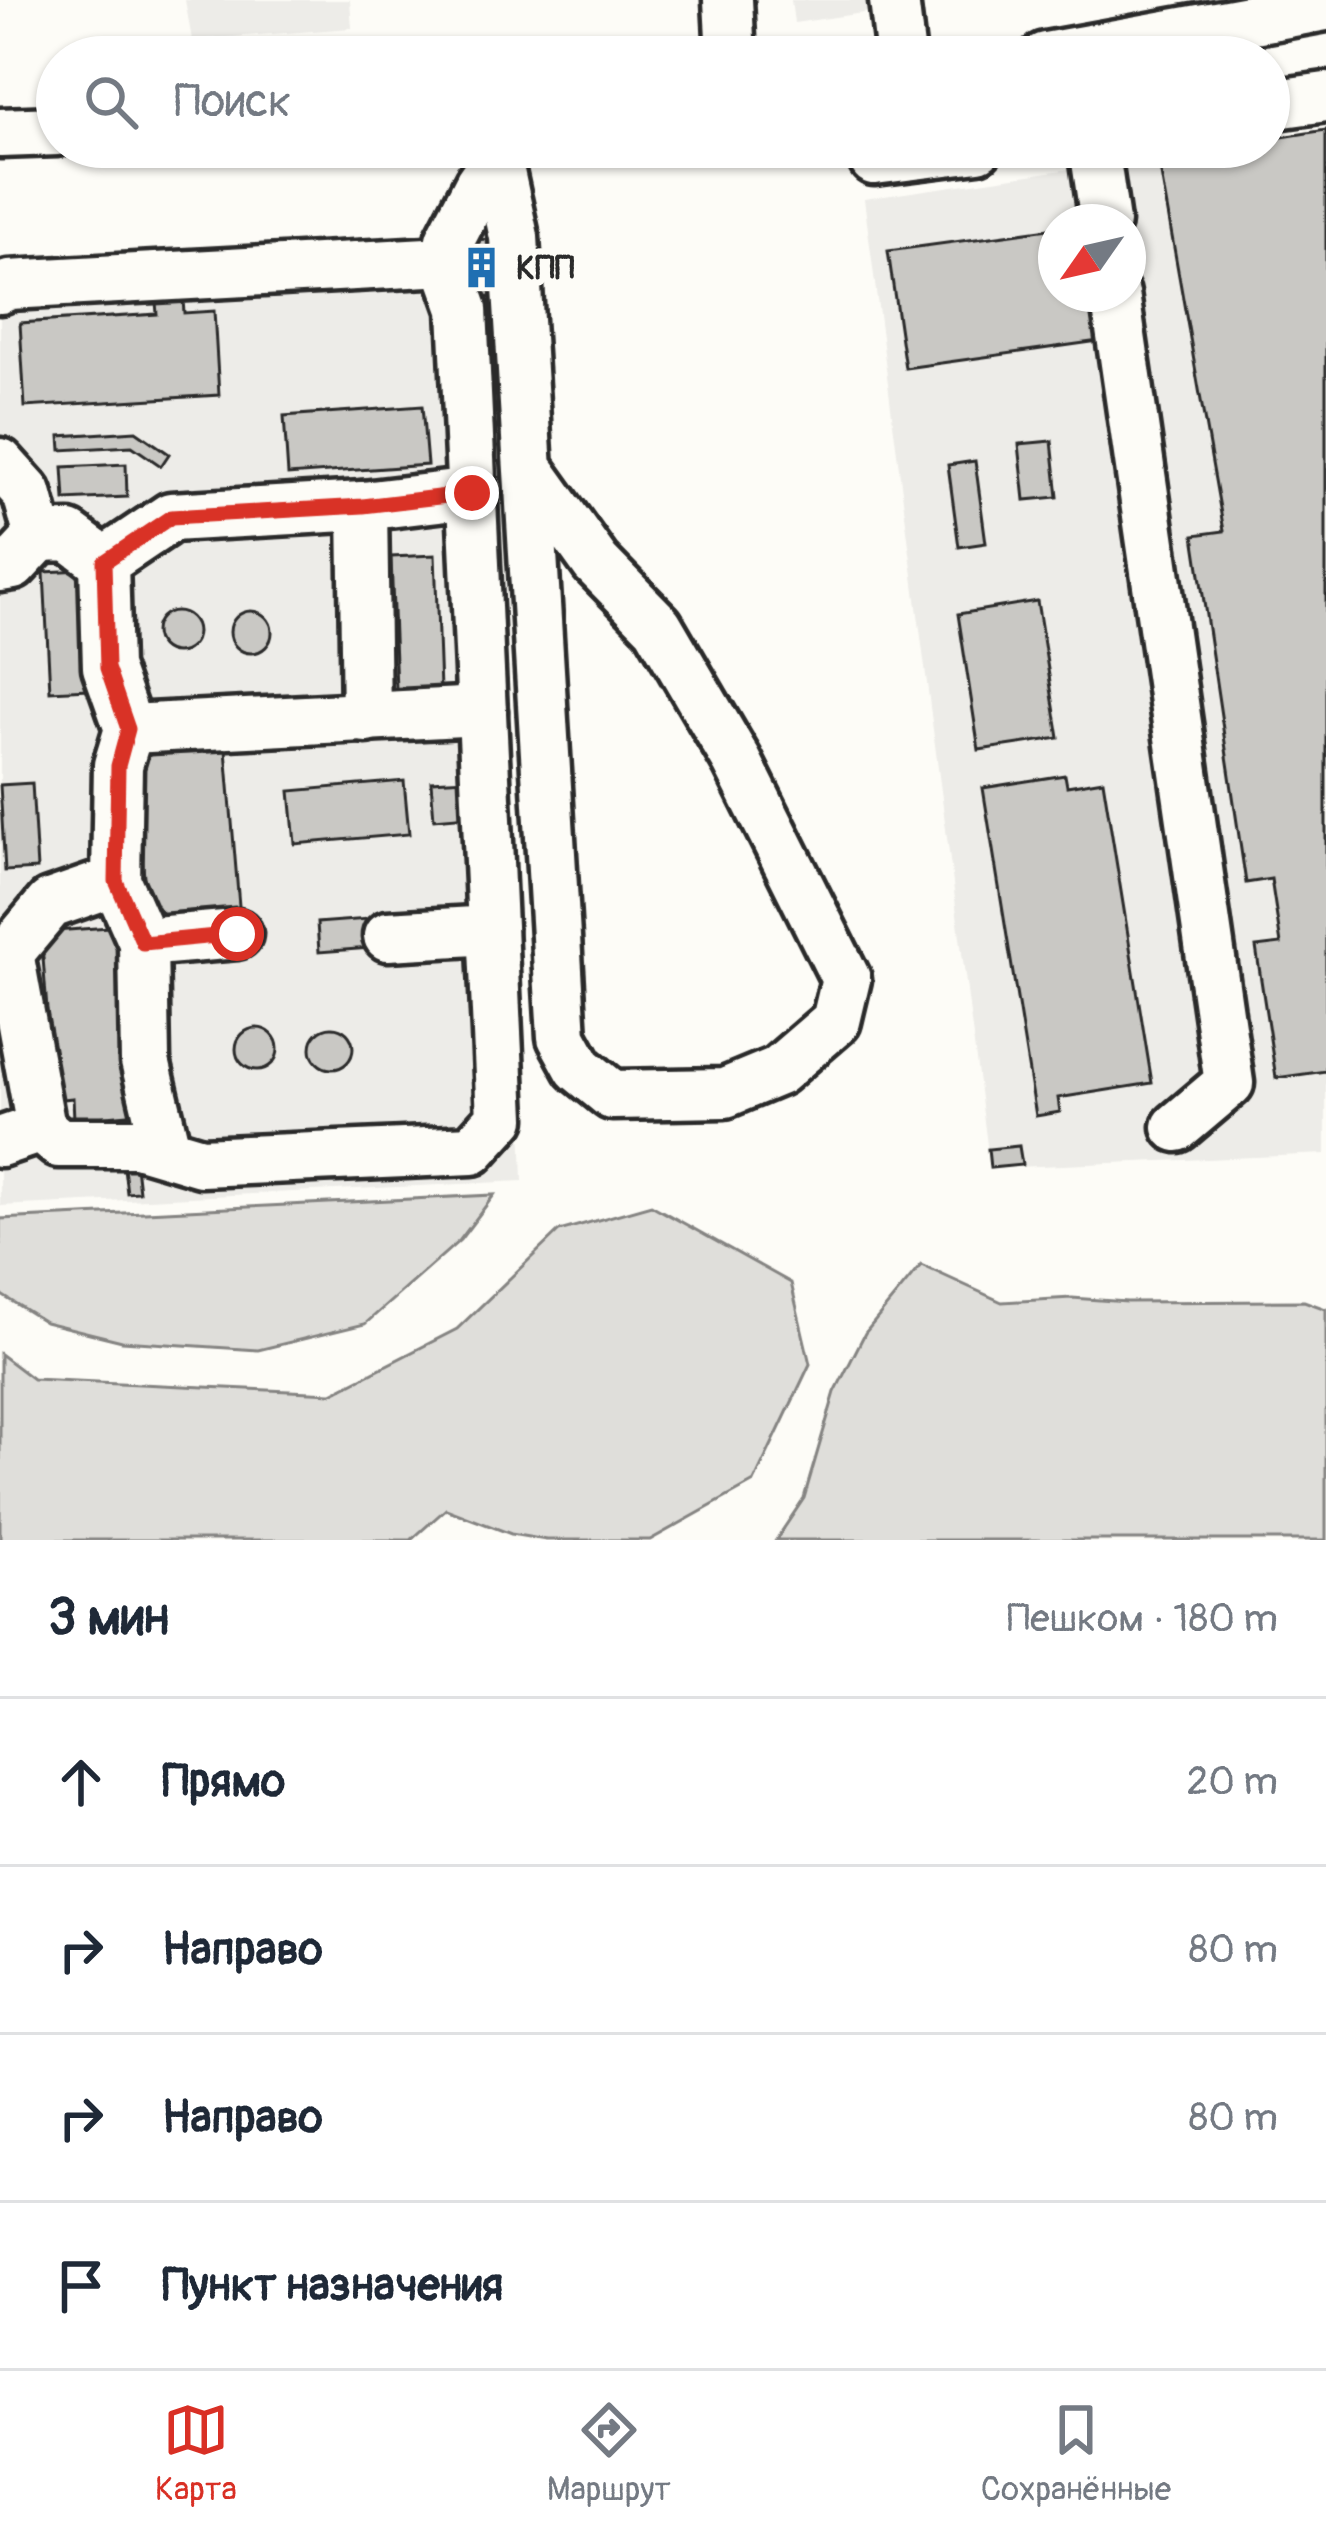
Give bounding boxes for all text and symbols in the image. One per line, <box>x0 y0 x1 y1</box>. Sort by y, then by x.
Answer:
search box <box>36 36 1290 168</box>
icon: search <box>78 69 144 135</box>
text: Поиск <box>174 74 291 130</box>
north arrow <box>1038 204 1146 312</box>
building icon: КПП <box>459 245 505 291</box>
place label: КПП <box>516 248 575 289</box>
route end <box>445 466 499 520</box>
route start <box>210 907 264 961</box>
text: 3 мин <box>48 1586 169 1650</box>
text: Пешком · 180 m <box>1007 1594 1278 1643</box>
icon: ahead <box>48 1749 114 1815</box>
text: Прямо <box>162 1754 285 1810</box>
text: 20 m <box>1186 1757 1278 1806</box>
icon: right <box>48 1917 114 1983</box>
text: Направо <box>162 1922 323 1978</box>
text: 80 m <box>1189 1925 1278 1974</box>
icon: right <box>48 2085 114 2151</box>
text: Направо <box>162 2090 323 2146</box>
text: 80 m <box>1189 2093 1278 2142</box>
icon: arrive <box>48 2253 114 2319</box>
text: Пункт назначения <box>162 2258 503 2314</box>
tab: Карта <box>155 2397 237 2510</box>
tab: Маршрут <box>547 2397 671 2510</box>
tab: Сохранённые <box>981 2397 1171 2510</box>

